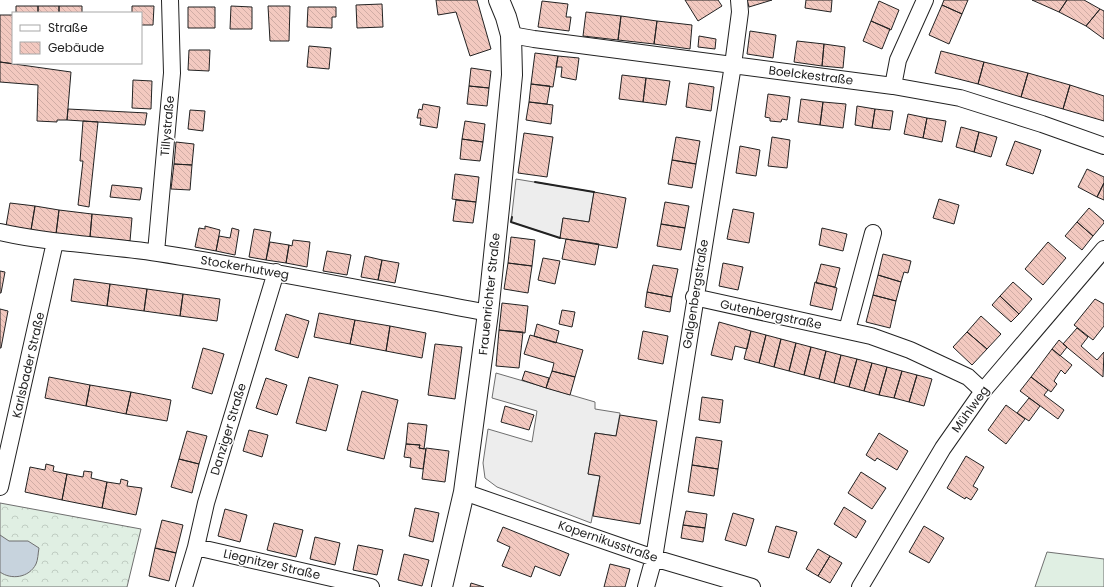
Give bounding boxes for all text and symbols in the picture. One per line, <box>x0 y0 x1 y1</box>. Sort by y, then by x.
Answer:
legend <box>12 12 142 64</box>
text: Straße <box>48 19 88 36</box>
text: Gebäude <box>48 39 104 56</box>
street label: Boelckestraße <box>768 61 854 89</box>
street label: Tillystraße <box>156 95 178 157</box>
street label: Frauenrichter Straße <box>474 232 504 356</box>
street label: Galgenbergstraße <box>678 238 712 350</box>
street label: Stockerhutweg <box>199 251 291 283</box>
street label: Gutenbergstraße <box>719 295 823 333</box>
street label: Karlsbader Straße <box>8 310 48 420</box>
street label: Danziger Straße <box>206 381 250 477</box>
street label: Mühlweg <box>947 382 993 436</box>
street label: Kopernikusstraße <box>556 516 660 566</box>
street label: Liegnitzer Straße <box>222 545 322 583</box>

